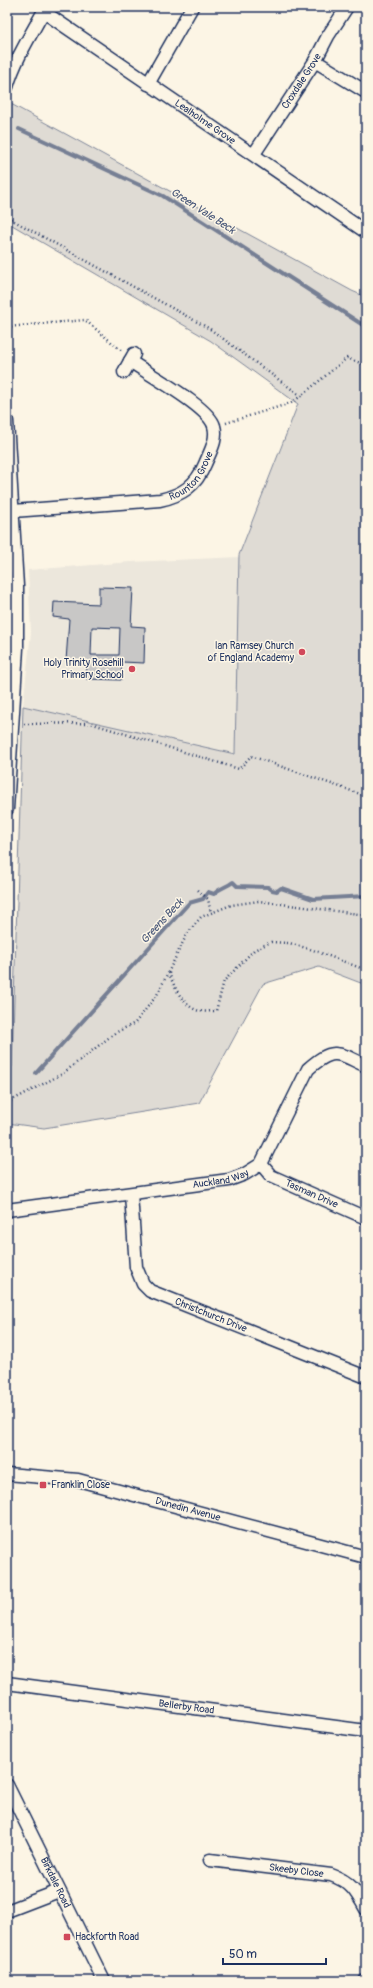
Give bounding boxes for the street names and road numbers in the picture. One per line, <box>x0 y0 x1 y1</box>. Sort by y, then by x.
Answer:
street label: Croxdale Grove <box>279 51 324 111</box>
street label: Lealholme Grove <box>172 97 238 147</box>
street label: Rounton Grove <box>167 450 216 503</box>
street label: Auckland Way <box>192 1167 252 1191</box>
street label: Tasman Drive <box>283 1177 340 1211</box>
street label: Christchurch Drive <box>173 1296 249 1335</box>
street label: Dunedin Avenue <box>154 1495 222 1524</box>
street label: Bellerby Road <box>158 1697 215 1717</box>
street label: Birkdale Road <box>38 1855 73 1910</box>
street label: Skeeby Close <box>268 1861 324 1880</box>

